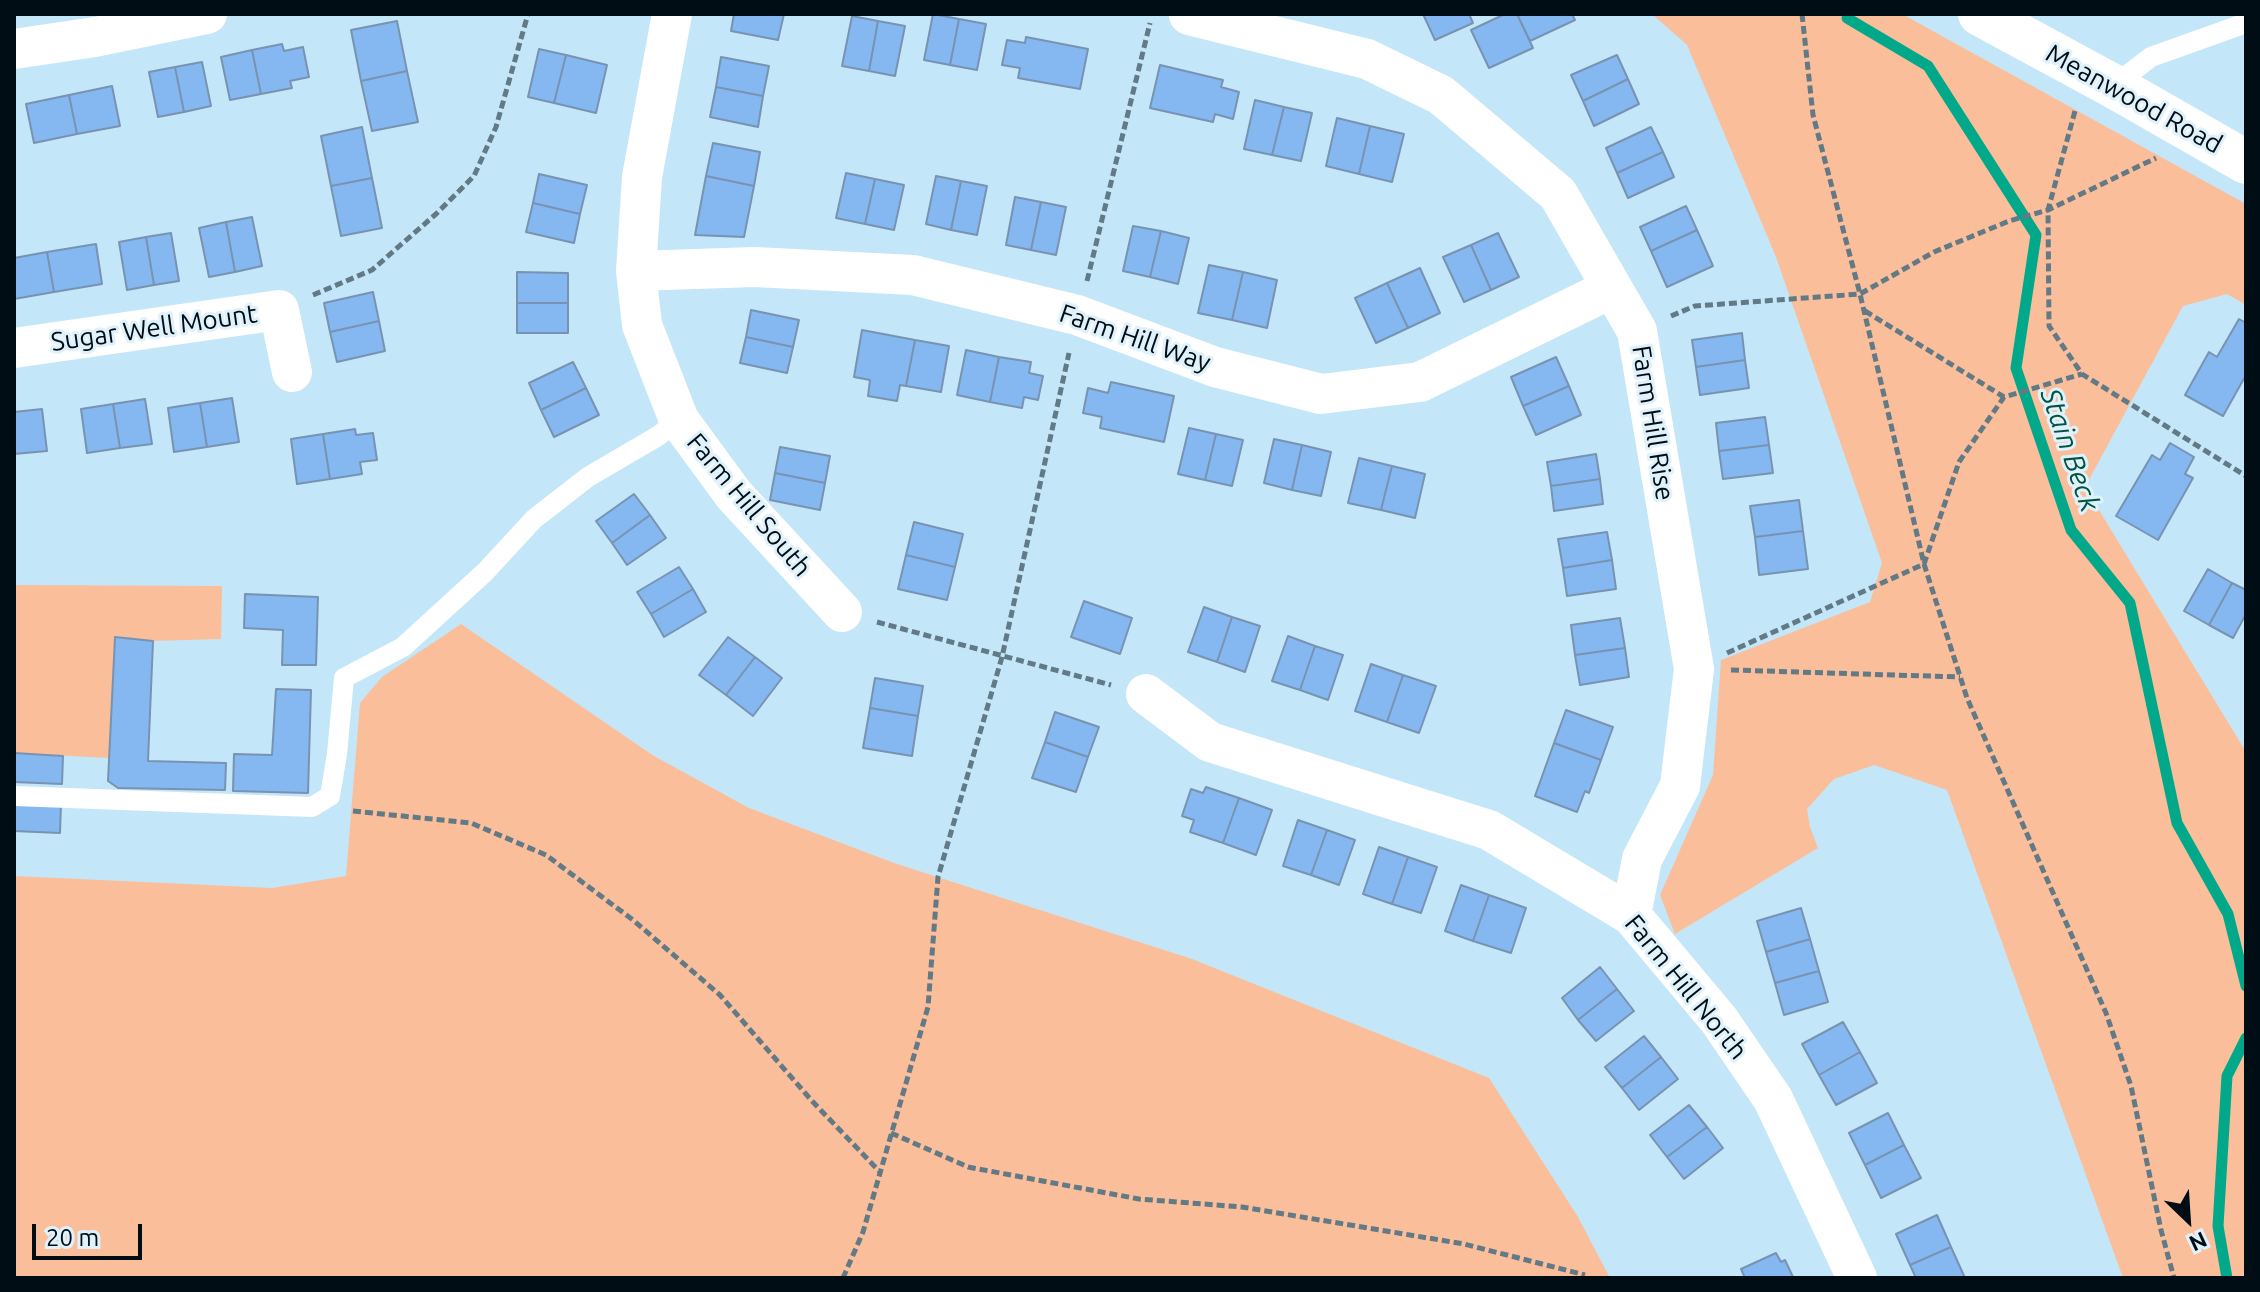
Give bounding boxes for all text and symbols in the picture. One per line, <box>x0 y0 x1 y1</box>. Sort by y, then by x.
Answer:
street label: Meanwood Road <box>2040 38 2228 160</box>
street label: Sugar Well Mount <box>49 298 259 358</box>
street label: Farm Hill Way <box>1055 298 1215 378</box>
street label: Farm Hill Rise <box>1625 343 1681 503</box>
water label: Stain Beck <box>2033 384 2107 516</box>
street label: Farm Hill South <box>680 427 818 583</box>
street label: Farm Hill North <box>1618 908 1754 1066</box>
north arrow <box>2148 1180 2228 1260</box>
scale bar <box>36 1208 146 1258</box>
text: 20 m <box>46 1224 99 1251</box>
text: N <box>2186 1227 2211 1257</box>

